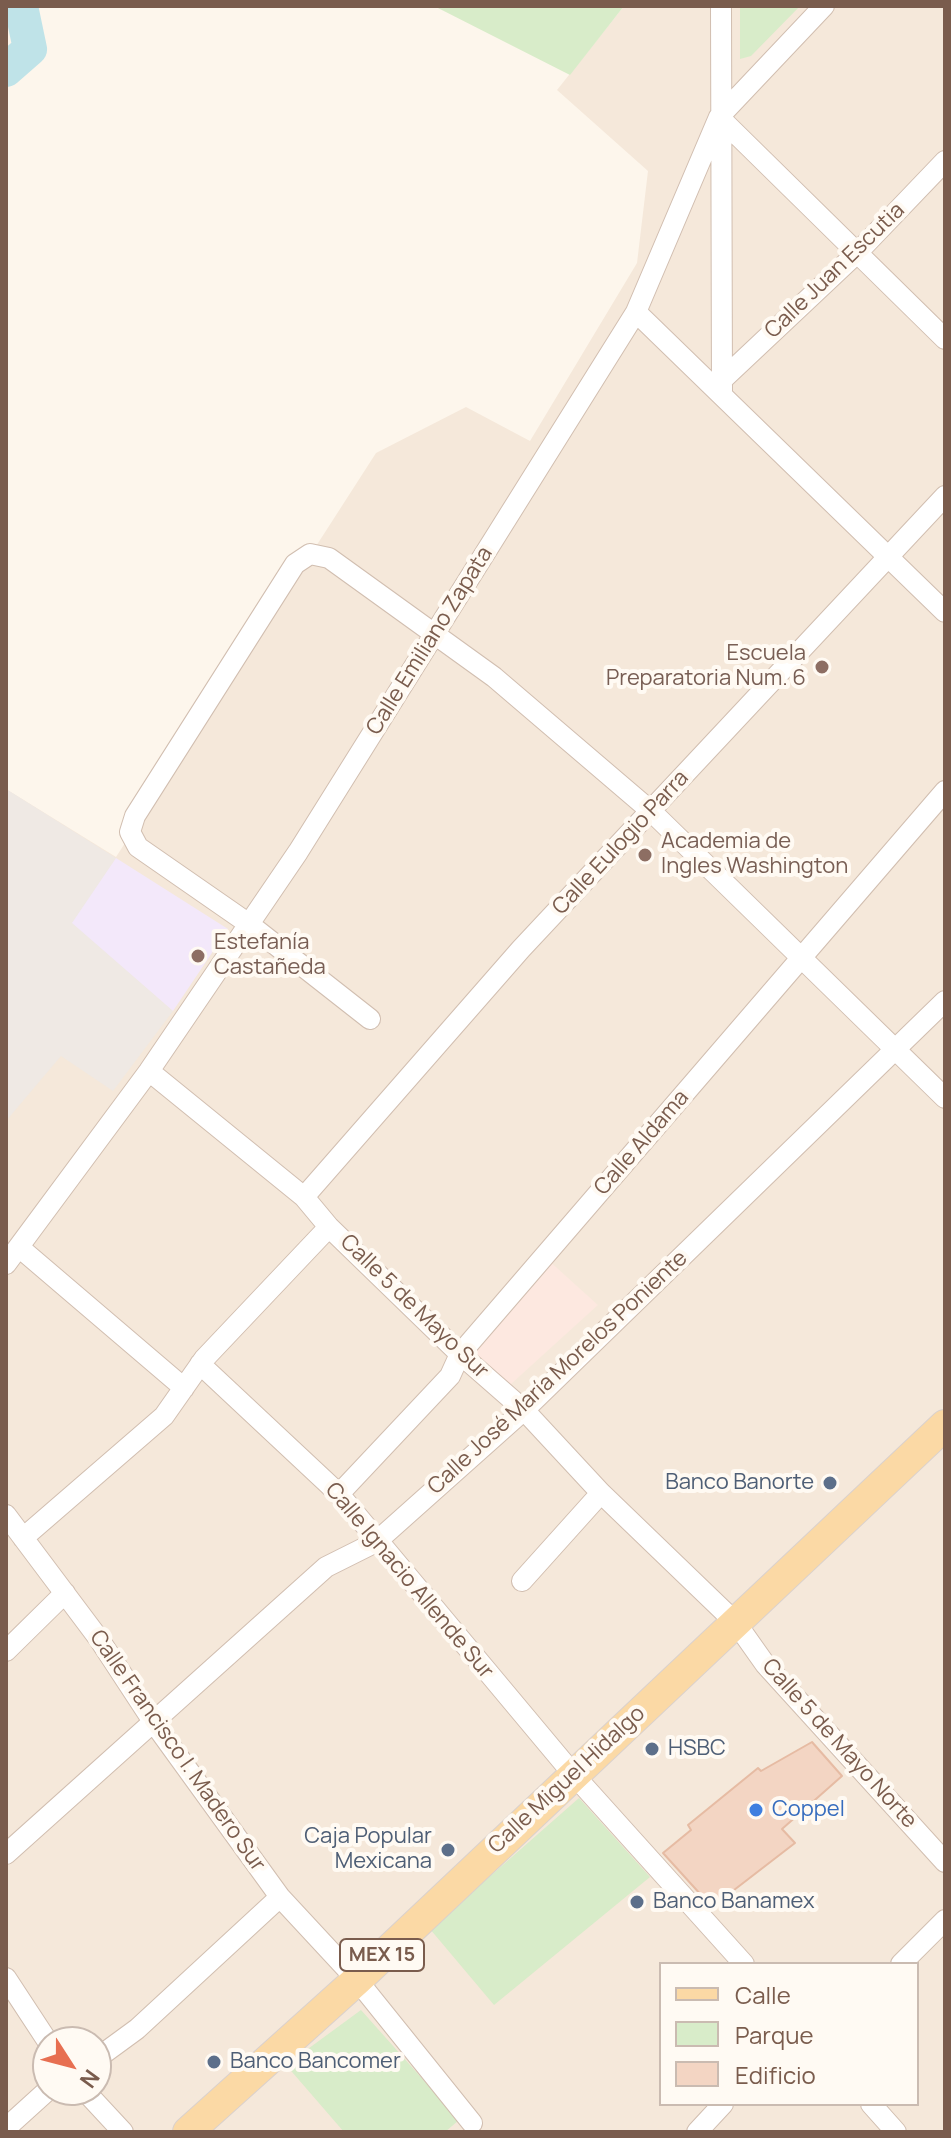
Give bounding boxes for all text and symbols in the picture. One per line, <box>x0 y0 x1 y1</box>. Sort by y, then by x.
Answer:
street label: Calle Juan Escutia <box>760 198 910 344</box>
street label: Calle Emiliano Zapata <box>361 542 499 740</box>
place label: Escuela Preparatoria Num. 6 <box>606 641 806 692</box>
marker: Escuela Preparatoria Num. 6 <box>813 658 831 676</box>
street label: Calle Eulogio Parra <box>547 765 695 921</box>
place label: Academia de Ingles Washington <box>661 829 848 880</box>
marker: Academia de Ingles Washington <box>636 846 654 864</box>
place label: Estefanía Castañeda <box>214 930 326 982</box>
marker: Estefanía Castañeda <box>189 947 207 965</box>
street label: Calle Aldama <box>589 1085 695 1201</box>
street label: Calle 5 de Mayo Sur <box>334 1229 494 1385</box>
street label: Calle José María Morelos Poniente <box>423 1246 693 1500</box>
place label: Banco Banorte <box>665 1470 814 1496</box>
marker: Banco Banorte <box>821 1474 839 1492</box>
street label: Calle Ignacio Allende Sur <box>319 1478 499 1684</box>
street label: Calle Francisco I. Madero Sur <box>83 1625 271 1877</box>
street label: Calle 5 de Mayo Norte <box>756 1654 922 1834</box>
street label: Calle Miguel Hidalgo <box>483 1701 651 1859</box>
place label: HSBC <box>668 1736 726 1762</box>
marker: HSBC <box>643 1740 661 1758</box>
place label: Coppel <box>772 1797 845 1823</box>
marker: Coppel <box>747 1801 765 1819</box>
place label: Caja Popular Mexicana <box>304 1824 432 1876</box>
marker: Caja Popular Mexicana <box>439 1841 457 1859</box>
place label: Banco Banamex <box>653 1889 815 1915</box>
marker: Banco Banamex <box>628 1893 646 1911</box>
road number: MEX 15 <box>340 1939 424 1971</box>
legend <box>659 1962 919 2106</box>
text: Calle <box>735 1978 791 2011</box>
text: Parque <box>735 2018 813 2051</box>
north arrow <box>32 2026 112 2106</box>
place label: Banco Bancomer <box>230 2049 401 2075</box>
marker: Banco Bancomer <box>205 2053 223 2071</box>
text: Edificio <box>735 2058 816 2091</box>
text: N <box>73 2064 107 2094</box>

